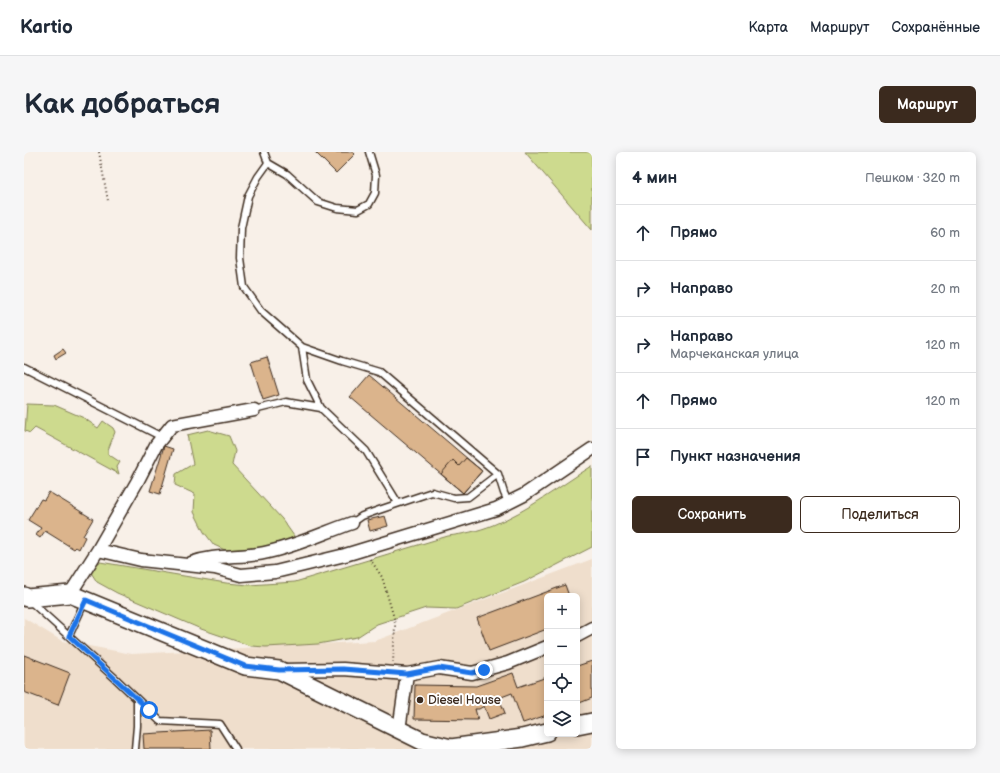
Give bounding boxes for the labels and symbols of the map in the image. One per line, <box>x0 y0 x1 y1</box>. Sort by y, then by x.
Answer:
route end <box>475 661 493 679</box>
place label: Diesel House <box>428 693 501 708</box>
marker: Diesel House <box>415 695 425 705</box>
route start <box>140 701 158 719</box>

